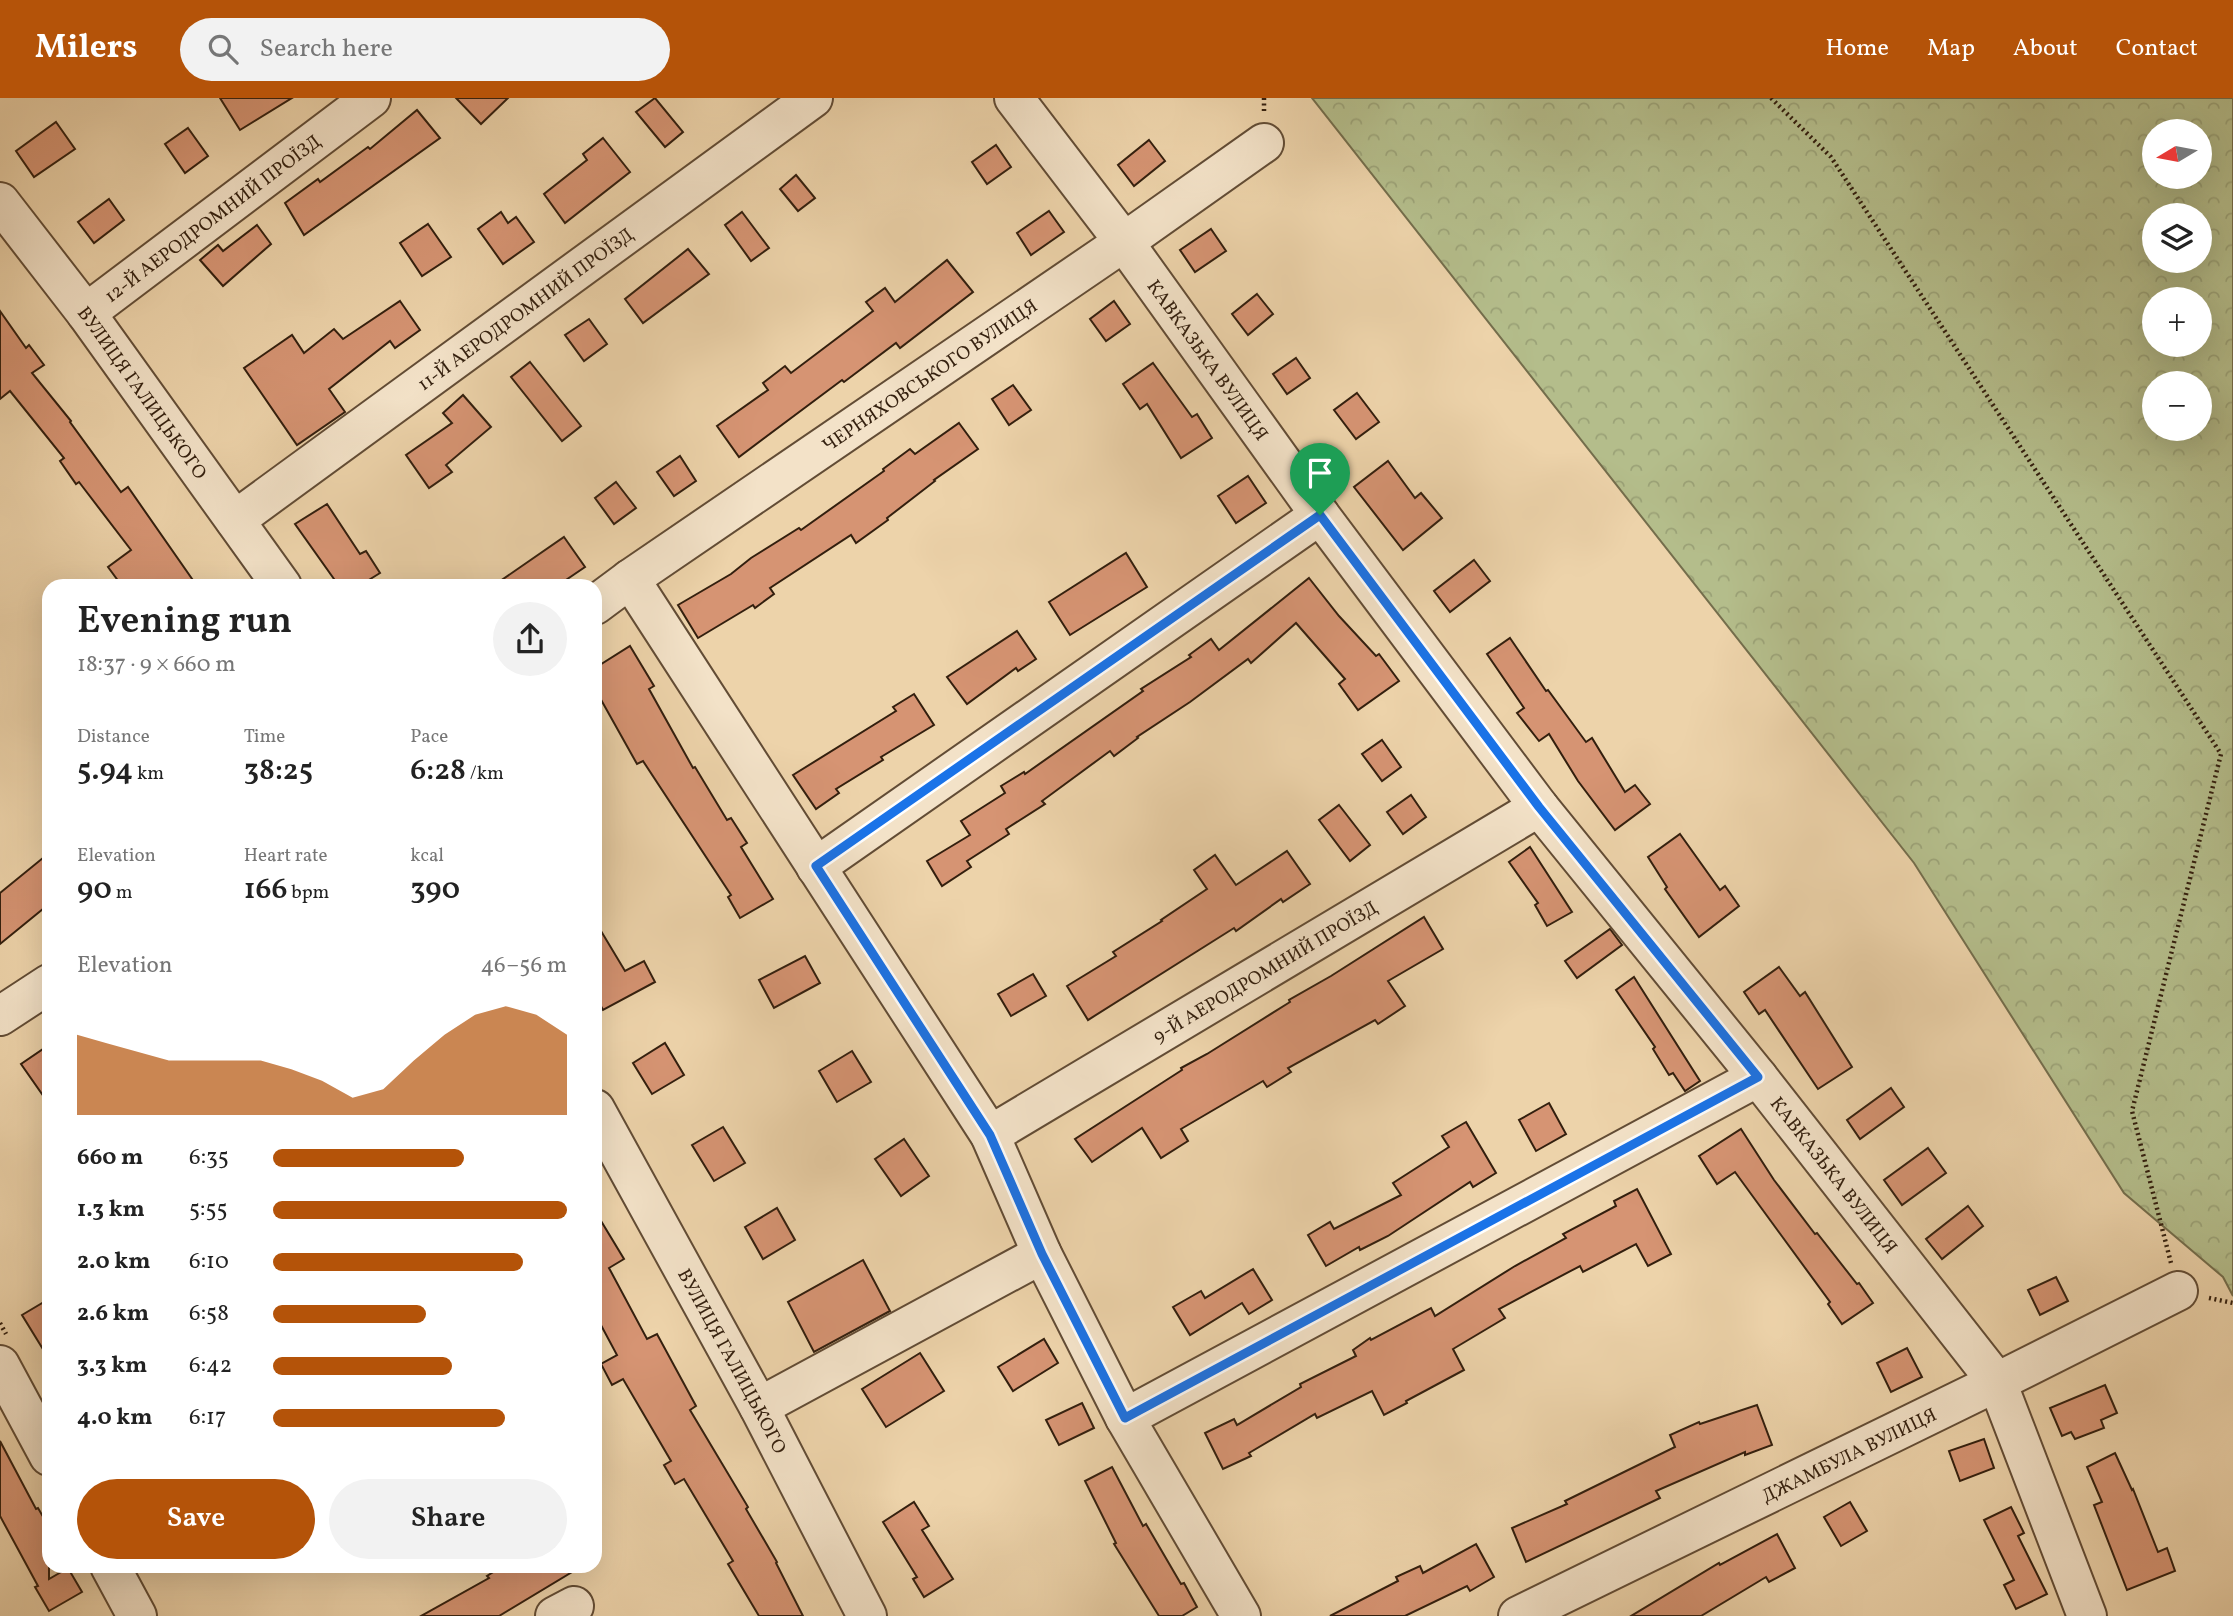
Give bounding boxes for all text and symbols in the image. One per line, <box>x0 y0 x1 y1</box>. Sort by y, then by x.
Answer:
search box <box>180 18 670 81</box>
text: Milers <box>35 26 138 72</box>
icon: search <box>204 30 242 68</box>
text: Search here <box>260 31 393 67</box>
text: Home <box>1825 32 1889 66</box>
text: Map <box>1927 32 1975 66</box>
text: About <box>2013 32 2078 66</box>
text: Contact <box>2116 32 2198 66</box>
north arrow <box>2142 119 2212 189</box>
map controls <box>2142 119 2212 441</box>
street label: 12-Й АЕРОДРОМНИЙ ПРОЇЗД <box>100 129 327 310</box>
button: layers <box>2142 203 2212 273</box>
street label: 11-Й АЕРОДРОМНИЙ ПРОЇЗД <box>413 222 640 398</box>
street label: КАВКАЗЬКА ВУЛИЦЯ <box>1140 275 1274 447</box>
button: + <box>2142 287 2212 357</box>
street label: ЧЕРНЯХОВСЬКОГО ВУЛИЦЯ <box>818 294 1043 459</box>
street label: ВУЛИЦЯ ГАЛИЦЬКОГО <box>70 302 212 485</box>
button: − <box>2142 371 2212 441</box>
pin <box>1290 443 1350 515</box>
icon: arrive <box>1301 454 1339 492</box>
text: Evening run <box>77 596 292 649</box>
button: share <box>493 602 567 676</box>
text: 18:37 · 9 × 660 m <box>77 649 236 681</box>
text: Distance <box>77 724 150 750</box>
text: Time <box>244 724 285 750</box>
text: Pace <box>410 724 448 750</box>
text: 5.94 <box>77 750 133 792</box>
text: 38:25 <box>244 750 313 792</box>
text: 6:28 <box>410 750 466 792</box>
text: km <box>133 761 164 787</box>
text: /km <box>466 761 504 787</box>
text: Elevation <box>77 843 156 869</box>
text: Heart rate <box>244 843 328 869</box>
text: kcal <box>410 843 444 869</box>
text: 90 <box>77 869 112 911</box>
text: 166 <box>244 869 287 911</box>
text: 390 <box>410 869 460 911</box>
text: m <box>112 880 133 906</box>
text: bpm <box>287 880 329 906</box>
street label: 9-Й АЕРОДРОМНИЙ ПРОЇЗД <box>1148 895 1383 1050</box>
text: Elevation <box>77 950 173 982</box>
text: 46–56 m <box>480 950 567 982</box>
street label: КАВКАЗЬКА ВУЛИЦЯ <box>1763 1092 1903 1260</box>
text: 660 m <box>77 1142 143 1174</box>
text: 6:35 <box>189 1142 229 1174</box>
text: 1.3 km <box>77 1194 145 1226</box>
text: 5:55 <box>189 1194 228 1226</box>
text: 2.0 km <box>77 1246 150 1278</box>
text: 6:10 <box>189 1246 229 1278</box>
street label: ВУЛИЦЯ ГАЛИЦЬКОГО <box>670 1264 792 1459</box>
text: 2.6 km <box>77 1298 149 1330</box>
text: 6:58 <box>189 1298 229 1330</box>
text: 3.3 km <box>77 1350 147 1382</box>
text: 6:42 <box>189 1350 232 1382</box>
text: 4.0 km <box>77 1402 152 1434</box>
text: 6:17 <box>189 1402 226 1434</box>
street label: ДЖАМБУЛА ВУЛИЦЯ <box>1758 1402 1941 1510</box>
button: Save <box>77 1479 315 1559</box>
button: Share <box>329 1479 567 1559</box>

